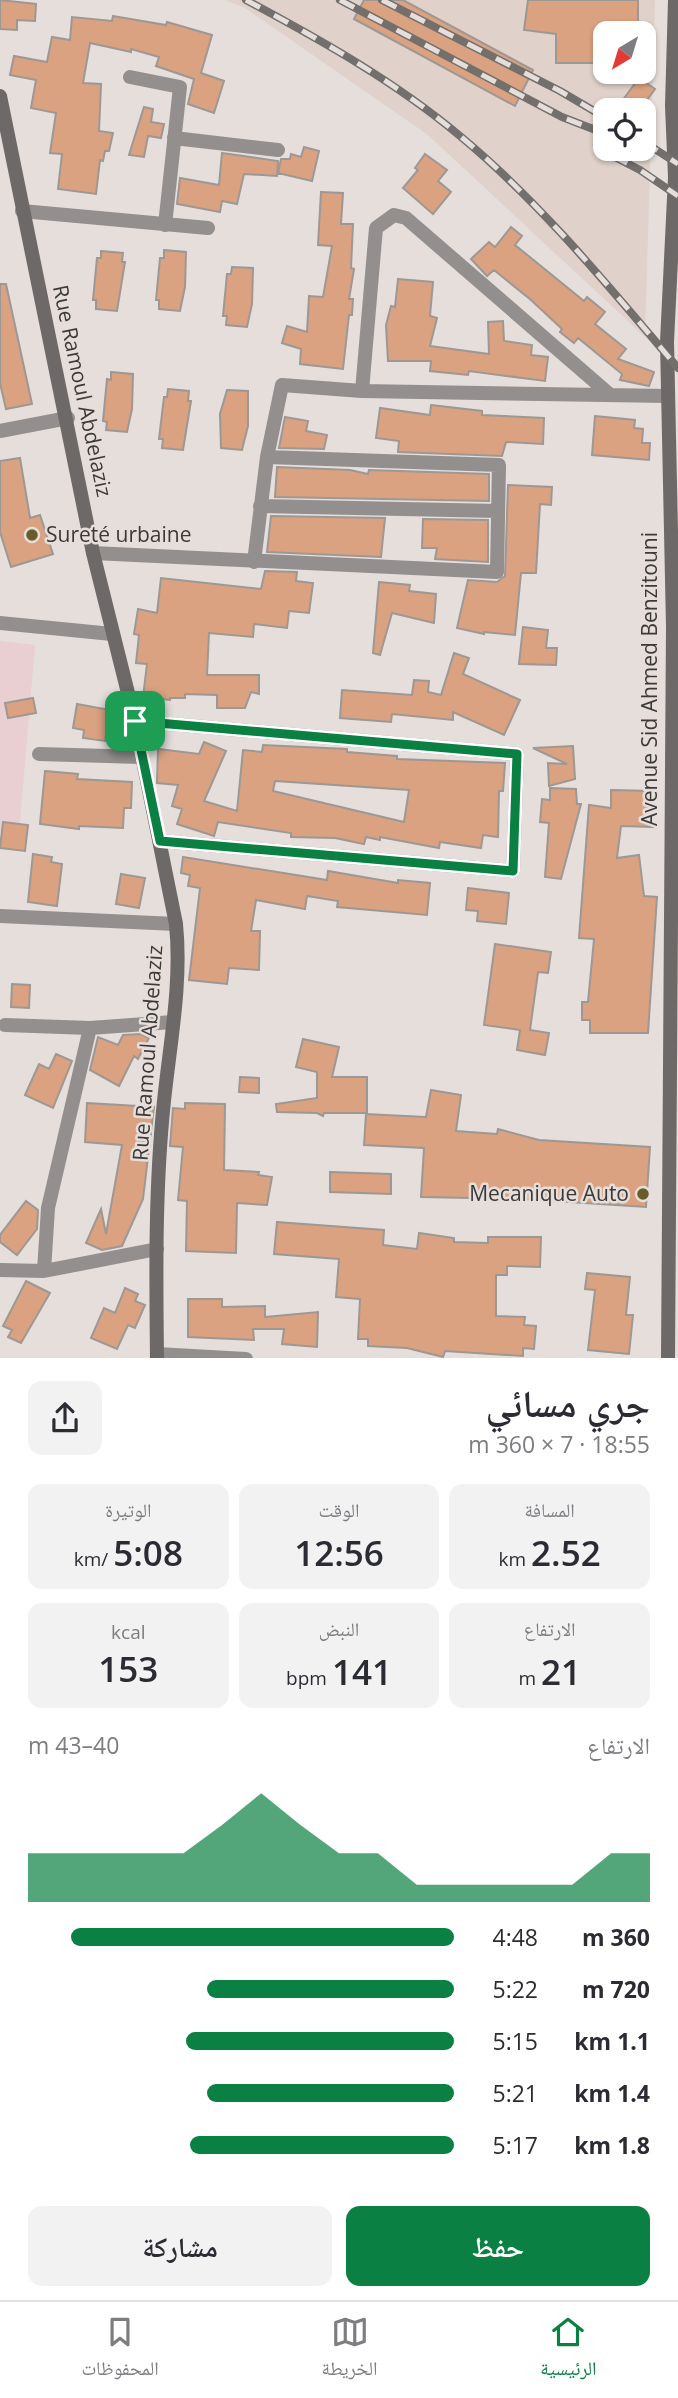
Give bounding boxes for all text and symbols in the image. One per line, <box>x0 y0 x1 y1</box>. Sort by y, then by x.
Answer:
north arrow <box>593 21 656 84</box>
map controls <box>593 21 656 161</box>
button: locate <box>593 98 656 161</box>
street label: Rue Ramoul Abdelaziz <box>47 282 119 500</box>
place label: Sureté urbaine <box>46 520 191 548</box>
marker: Sureté urbaine <box>24 527 40 543</box>
street label: Avenue Sid Ahmed Benzitouni <box>635 532 663 826</box>
pin <box>105 691 165 751</box>
icon: arrive <box>116 702 154 740</box>
street label: Rue Ramoul Abdelaziz <box>125 944 169 1162</box>
place label: Mecanique Auto <box>469 1179 629 1207</box>
marker: Mecanique Auto <box>635 1186 651 1202</box>
text: جري مسائي <box>486 1376 650 1428</box>
button: share <box>28 1381 102 1455</box>
text: 18:55 · 7 × 360 m <box>468 1428 650 1460</box>
text: الوتيرة <box>105 1497 151 1523</box>
text: الوقت <box>319 1497 359 1523</box>
text: المسافة <box>524 1497 575 1523</box>
text: 5:08 <box>113 1529 183 1576</box>
text: 12:56 <box>294 1529 384 1576</box>
text: 2.52 <box>531 1529 601 1576</box>
text: /km <box>74 1546 113 1572</box>
text: km <box>499 1546 531 1572</box>
text: النبض <box>319 1616 359 1642</box>
text: الارتفاع <box>524 1616 576 1642</box>
text: kcal <box>111 1619 146 1645</box>
text: 153 <box>98 1645 158 1692</box>
text: 141 <box>332 1648 392 1695</box>
text: 21 <box>541 1648 581 1695</box>
text: bpm <box>286 1665 332 1691</box>
text: m <box>518 1665 541 1691</box>
text: 40–43 m <box>28 1729 119 1761</box>
text: الارتفاع <box>587 1729 650 1761</box>
text: 4:48 <box>493 1921 538 1953</box>
text: 360 m <box>582 1921 650 1953</box>
text: 5:22 <box>493 1973 538 2005</box>
text: 720 m <box>582 1973 650 2005</box>
text: 5:15 <box>493 2025 538 2057</box>
text: 1.1 km <box>574 2025 650 2057</box>
text: 5:21 <box>493 2077 538 2109</box>
text: 1.4 km <box>574 2077 650 2109</box>
text: 5:17 <box>493 2129 538 2161</box>
text: 1.8 km <box>574 2129 650 2161</box>
button: مشاركة <box>28 2206 332 2286</box>
button: حفظ <box>346 2206 650 2286</box>
tab: المحفوظات <box>81 2313 159 2387</box>
tab: الخريطة <box>322 2313 377 2387</box>
tab: الرئيسية <box>540 2313 597 2387</box>

